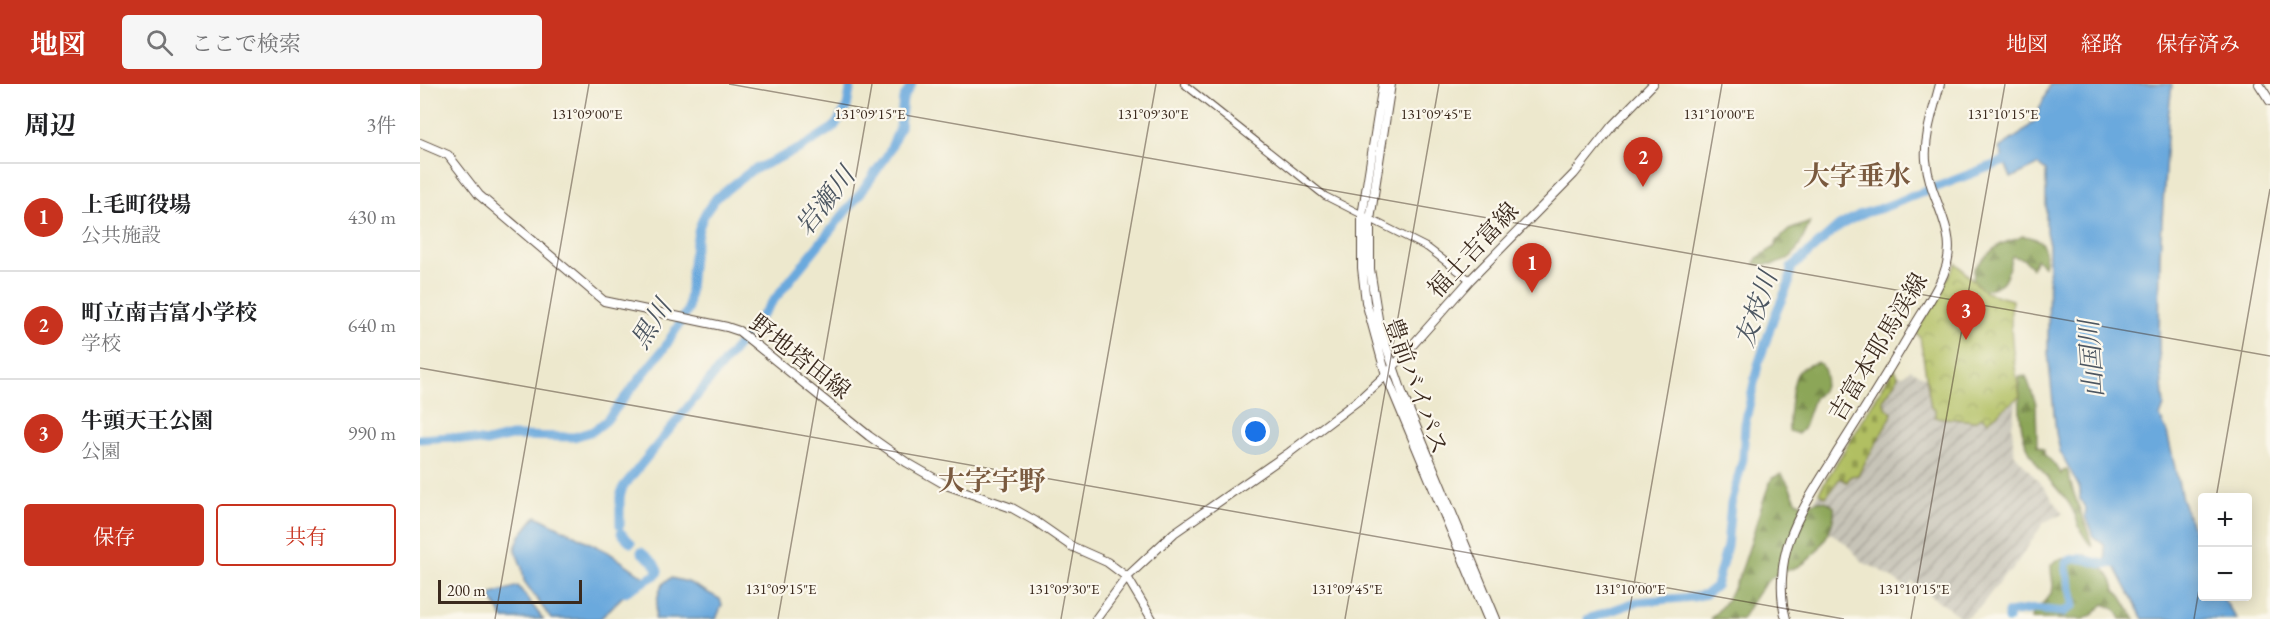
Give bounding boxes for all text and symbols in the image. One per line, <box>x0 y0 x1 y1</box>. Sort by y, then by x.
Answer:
search box <box>122 15 542 69</box>
text: 地図 <box>30 26 86 62</box>
icon: search <box>143 26 176 59</box>
text: ここで検索 <box>191 29 301 58</box>
text: 地図 <box>2006 30 2048 57</box>
text: 経路 <box>2081 30 2123 57</box>
text: 保存済み <box>2156 30 2240 57</box>
text: 131°09'00"E <box>551 104 623 123</box>
text: 131°09'15"E <box>834 104 906 123</box>
text: 131°09'30"E <box>1117 104 1189 123</box>
text: 131°09'45"E <box>1400 104 1472 123</box>
text: 131°10'00"E <box>1683 104 1755 123</box>
text: 131°10'15"E <box>1967 104 2039 123</box>
text: 周辺 <box>24 108 76 142</box>
text: 3件 <box>366 112 396 138</box>
pin: 2 <box>1624 138 1662 187</box>
water label: 岩瀬川 <box>788 157 864 242</box>
district label: 大字垂水 <box>1803 158 1911 193</box>
text: 上毛町役場 <box>81 190 191 219</box>
street label: 福土吉富線 <box>1420 195 1525 304</box>
text: 1 <box>38 204 49 230</box>
text: 430 m <box>348 204 396 230</box>
text: 公共施設 <box>81 222 161 248</box>
pin: 1 <box>1512 244 1552 293</box>
water label: 友枝川 <box>1727 264 1786 351</box>
street label: 吉富本耶馬渓線 <box>1821 267 1934 427</box>
water label: 黒川 <box>623 290 681 355</box>
pin: 3 <box>1946 290 1986 340</box>
text: 町立南吉富小学校 <box>81 298 257 327</box>
street label: 野地塔田線 <box>743 307 857 406</box>
text: 2 <box>38 312 49 338</box>
text: 640 m <box>348 312 396 338</box>
street label: 豊前バイパス <box>1377 313 1456 459</box>
water label: 山国川 <box>2071 316 2111 399</box>
text: 学校 <box>81 330 121 356</box>
text: 牛頭天王公園 <box>81 406 213 435</box>
your location <box>1241 417 1270 446</box>
text: 3 <box>38 420 49 446</box>
text: 990 m <box>348 420 396 446</box>
text: 公園 <box>81 438 121 464</box>
district label: 大字宇野 <box>938 463 1046 498</box>
map controls <box>2198 493 2252 601</box>
button: + <box>2198 493 2252 547</box>
button: 保存 <box>24 504 204 566</box>
button: 共有 <box>216 504 396 566</box>
button: − <box>2198 547 2252 601</box>
scale bar <box>438 577 582 604</box>
text: 131°09'15"E <box>745 579 817 598</box>
text: 131°09'30"E <box>1028 579 1100 598</box>
text: 131°09'45"E <box>1311 579 1383 598</box>
text: 131°10'00"E <box>1594 579 1666 598</box>
text: 131°10'15"E <box>1878 579 1950 598</box>
text: 200 m <box>447 580 486 601</box>

